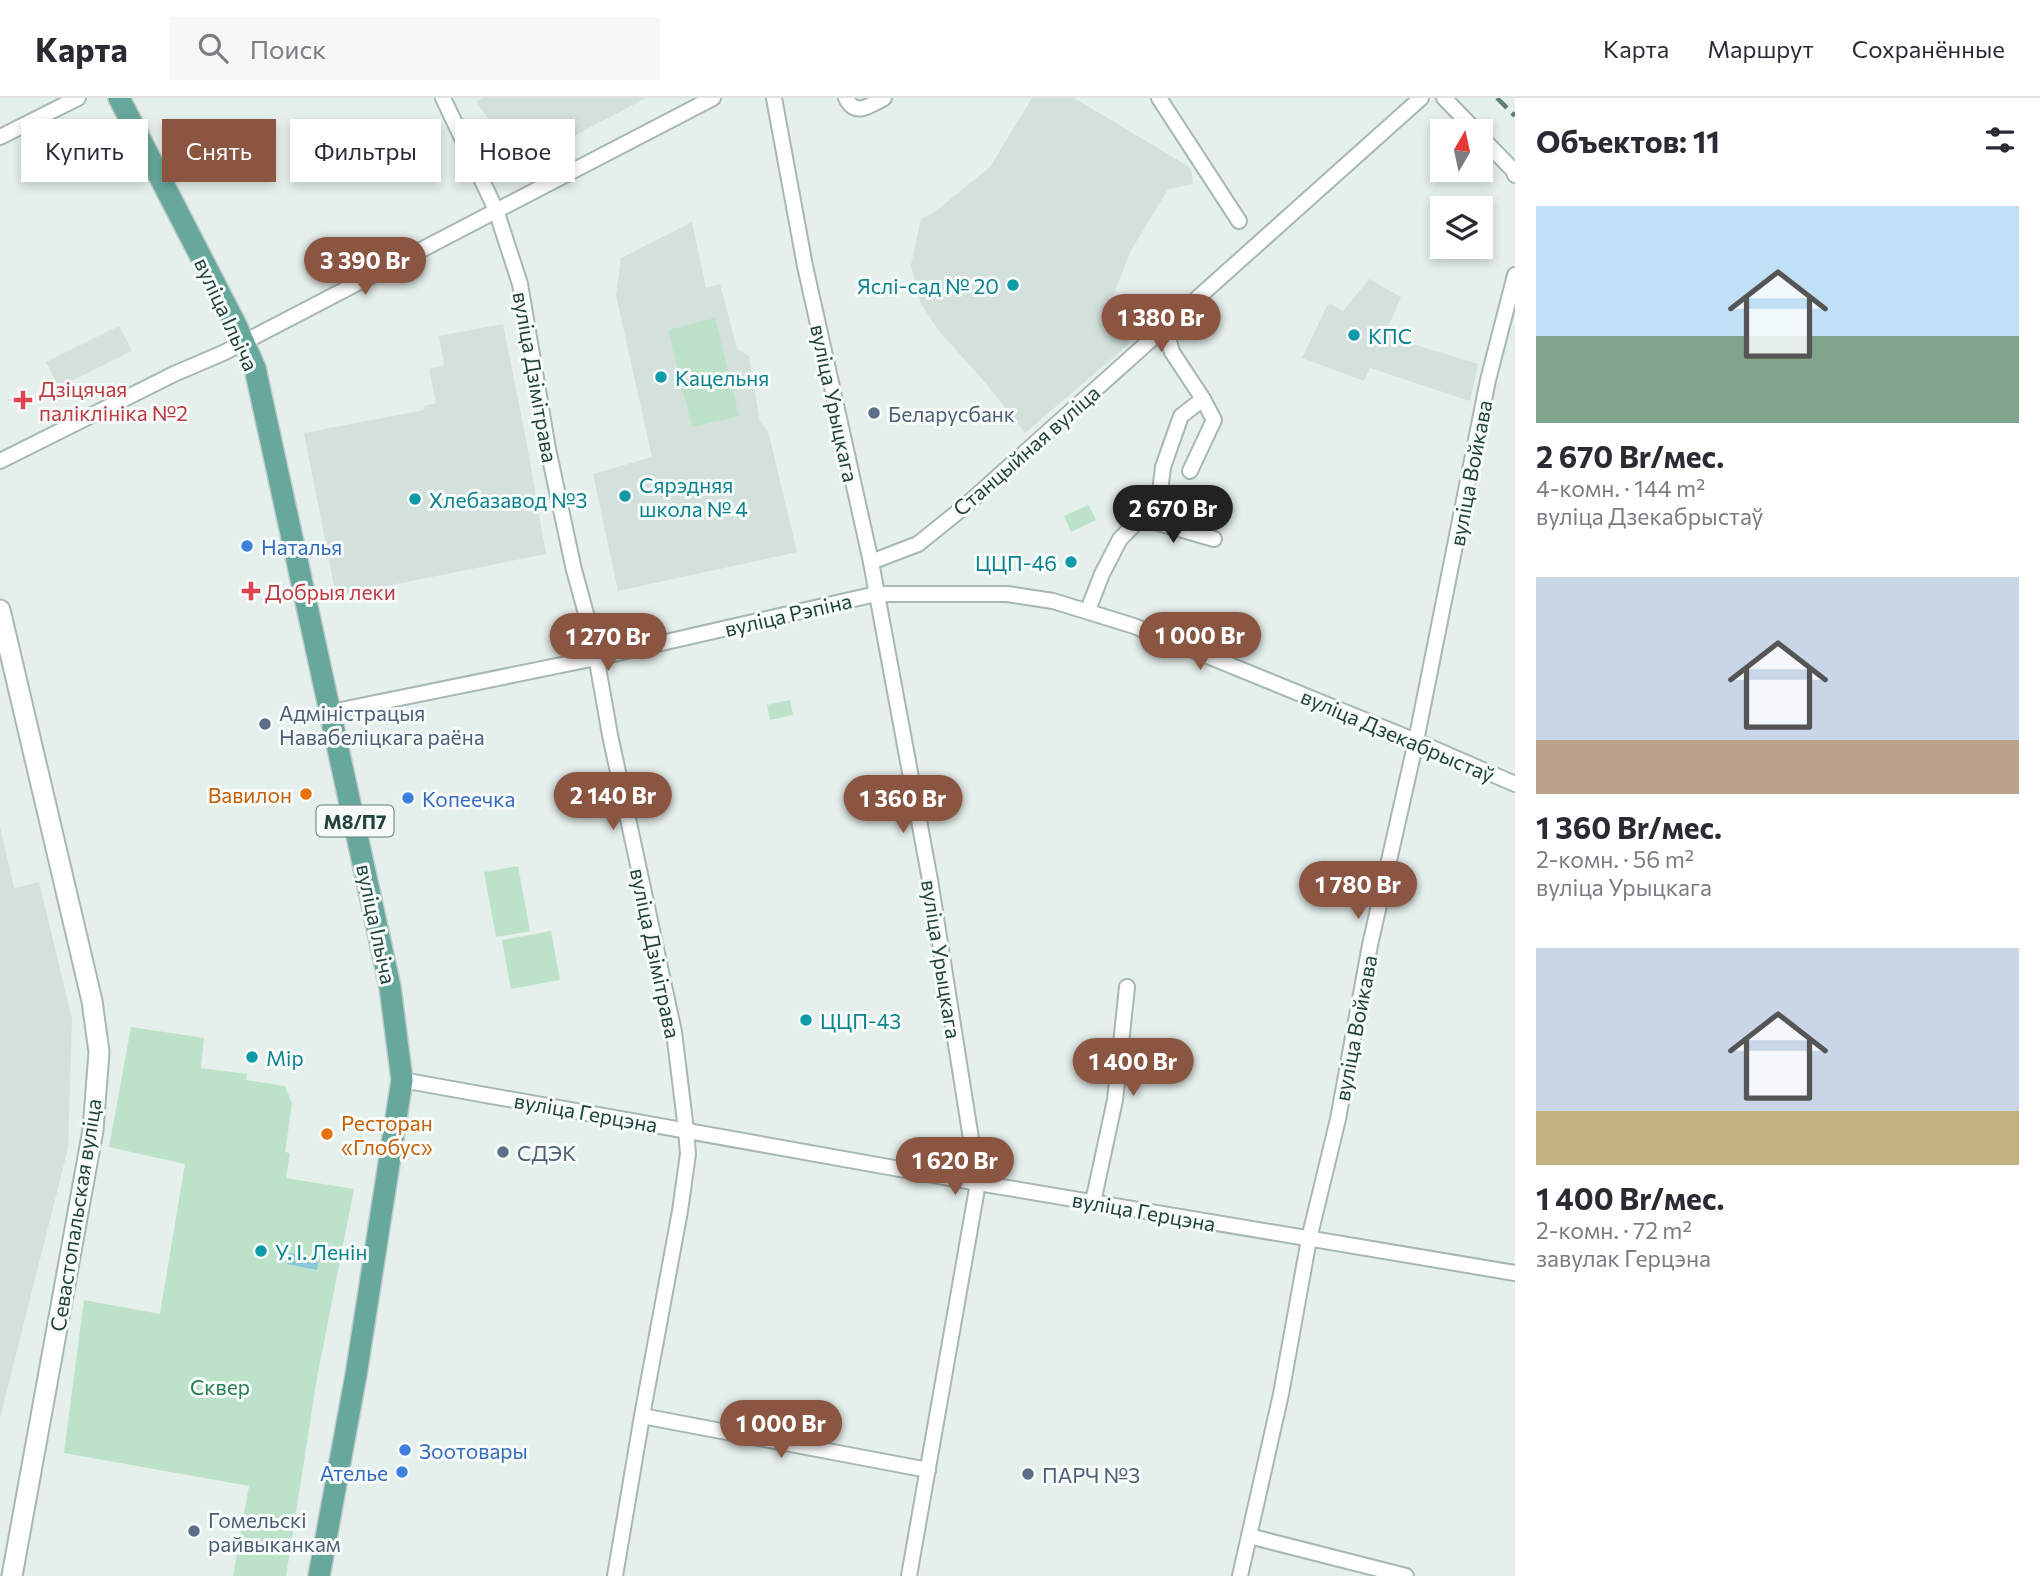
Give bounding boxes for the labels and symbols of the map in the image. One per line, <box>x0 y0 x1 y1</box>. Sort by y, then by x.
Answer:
north arrow <box>1430 119 1493 182</box>
pin: 3 390 Br <box>293 238 437 297</box>
street label: вуліца Ільіча <box>190 253 264 375</box>
place label: Яслі-сад № 20 <box>857 273 999 298</box>
marker: Яслі-сад № 20 <box>1005 277 1021 293</box>
street label: вуліца Дзімітрава <box>509 289 563 465</box>
pin: 1 380 Br <box>1089 294 1233 354</box>
street label: вуліца Урыцкага <box>806 322 864 484</box>
place label: КПС <box>1368 323 1412 348</box>
marker: КПС <box>1346 327 1362 343</box>
place label: Кацельня <box>675 365 769 390</box>
marker: Кацельня <box>653 369 669 385</box>
place label: Дзіцячая паліклініка №2 <box>39 376 188 425</box>
street label: Станцыйная вуліца <box>948 380 1104 520</box>
marker: Дзіцячая паліклініка №2 <box>13 390 33 410</box>
street label: вуліца Войкава <box>1444 398 1496 548</box>
place label: Беларусбанк <box>888 401 1015 426</box>
marker: Беларусбанк <box>866 405 882 421</box>
place label: Сярэдняя школа № 4 <box>639 472 748 521</box>
pin: 2 670 Br <box>1101 486 1245 545</box>
place label: Хлебазавод №3 <box>429 487 588 512</box>
marker: Сярэдняя школа № 4 <box>617 488 633 504</box>
marker: Хлебазавод №3 <box>407 491 423 507</box>
place label: Наталья <box>261 534 342 559</box>
marker: Наталья <box>239 538 255 554</box>
place label: ЦЦП-46 <box>975 550 1057 575</box>
marker: ЦЦП-46 <box>1063 554 1079 570</box>
place label: Добрыя леки <box>265 579 396 604</box>
marker: Добрыя леки <box>243 583 259 599</box>
street label: вуліца Рэпіна <box>722 587 854 641</box>
pin: 1 000 Br <box>1128 612 1272 672</box>
pin: 1 270 Br <box>536 614 680 673</box>
street label: вуліца Дзекабрыстаў <box>1298 683 1499 787</box>
place label: Адміністрацыя Навабеліцкага раёна <box>279 700 485 749</box>
marker: Адміністрацыя Навабеліцкага раёна <box>257 716 273 732</box>
pin: 2 140 Br <box>541 772 685 832</box>
pin: 1 360 Br <box>831 776 975 835</box>
place label: Вавилон <box>208 782 292 807</box>
marker: Вавилон <box>298 786 314 802</box>
place label: Копеечка <box>422 786 515 811</box>
marker: Копеечка <box>400 790 416 806</box>
road number: М8/П7 <box>316 806 394 836</box>
street label: вуліца Ільіча <box>352 862 402 986</box>
pin: 1 780 Br <box>1286 862 1430 921</box>
street label: вуліца Дзімітрава <box>626 866 686 1040</box>
street label: вуліца Урыцкага <box>917 878 967 1040</box>
street label: вуліца Войкава <box>1329 953 1381 1103</box>
place label: ЦЦП-43 <box>820 1008 901 1033</box>
marker: ЦЦП-43 <box>798 1012 814 1028</box>
pin: 1 400 Br <box>1061 1038 1205 1098</box>
place label: Мір <box>266 1045 304 1070</box>
marker: Мір <box>244 1049 260 1065</box>
street label: вуліца Герцэна <box>512 1087 660 1137</box>
street label: Севастопальская вуліца <box>44 1097 106 1333</box>
place label: Ресторан «Глобус» <box>341 1110 433 1159</box>
marker: Ресторан «Глобус» <box>319 1126 335 1142</box>
pin: 1 620 Br <box>883 1138 1027 1197</box>
place label: СДЭК <box>517 1140 576 1165</box>
marker: СДЭК <box>495 1144 511 1160</box>
street label: вуліца Герцэна <box>1070 1186 1218 1236</box>
place label: У. І. Ленін <box>275 1239 367 1264</box>
marker: У. І. Ленін <box>253 1243 269 1259</box>
park label: Сквер <box>190 1374 250 1399</box>
pin: 1 000 Br <box>709 1400 853 1460</box>
place label: Зоотовары <box>419 1438 528 1463</box>
marker: Зоотовары <box>397 1442 413 1458</box>
place label: Ателье <box>320 1460 388 1485</box>
place label: ПАРЧ №3 <box>1042 1462 1140 1487</box>
marker: Ателье <box>394 1464 410 1480</box>
marker: ПАРЧ №3 <box>1020 1466 1036 1482</box>
place label: Гомельскі райвыканкам <box>208 1507 341 1556</box>
marker: Гомельскі райвыканкам <box>186 1523 202 1539</box>

